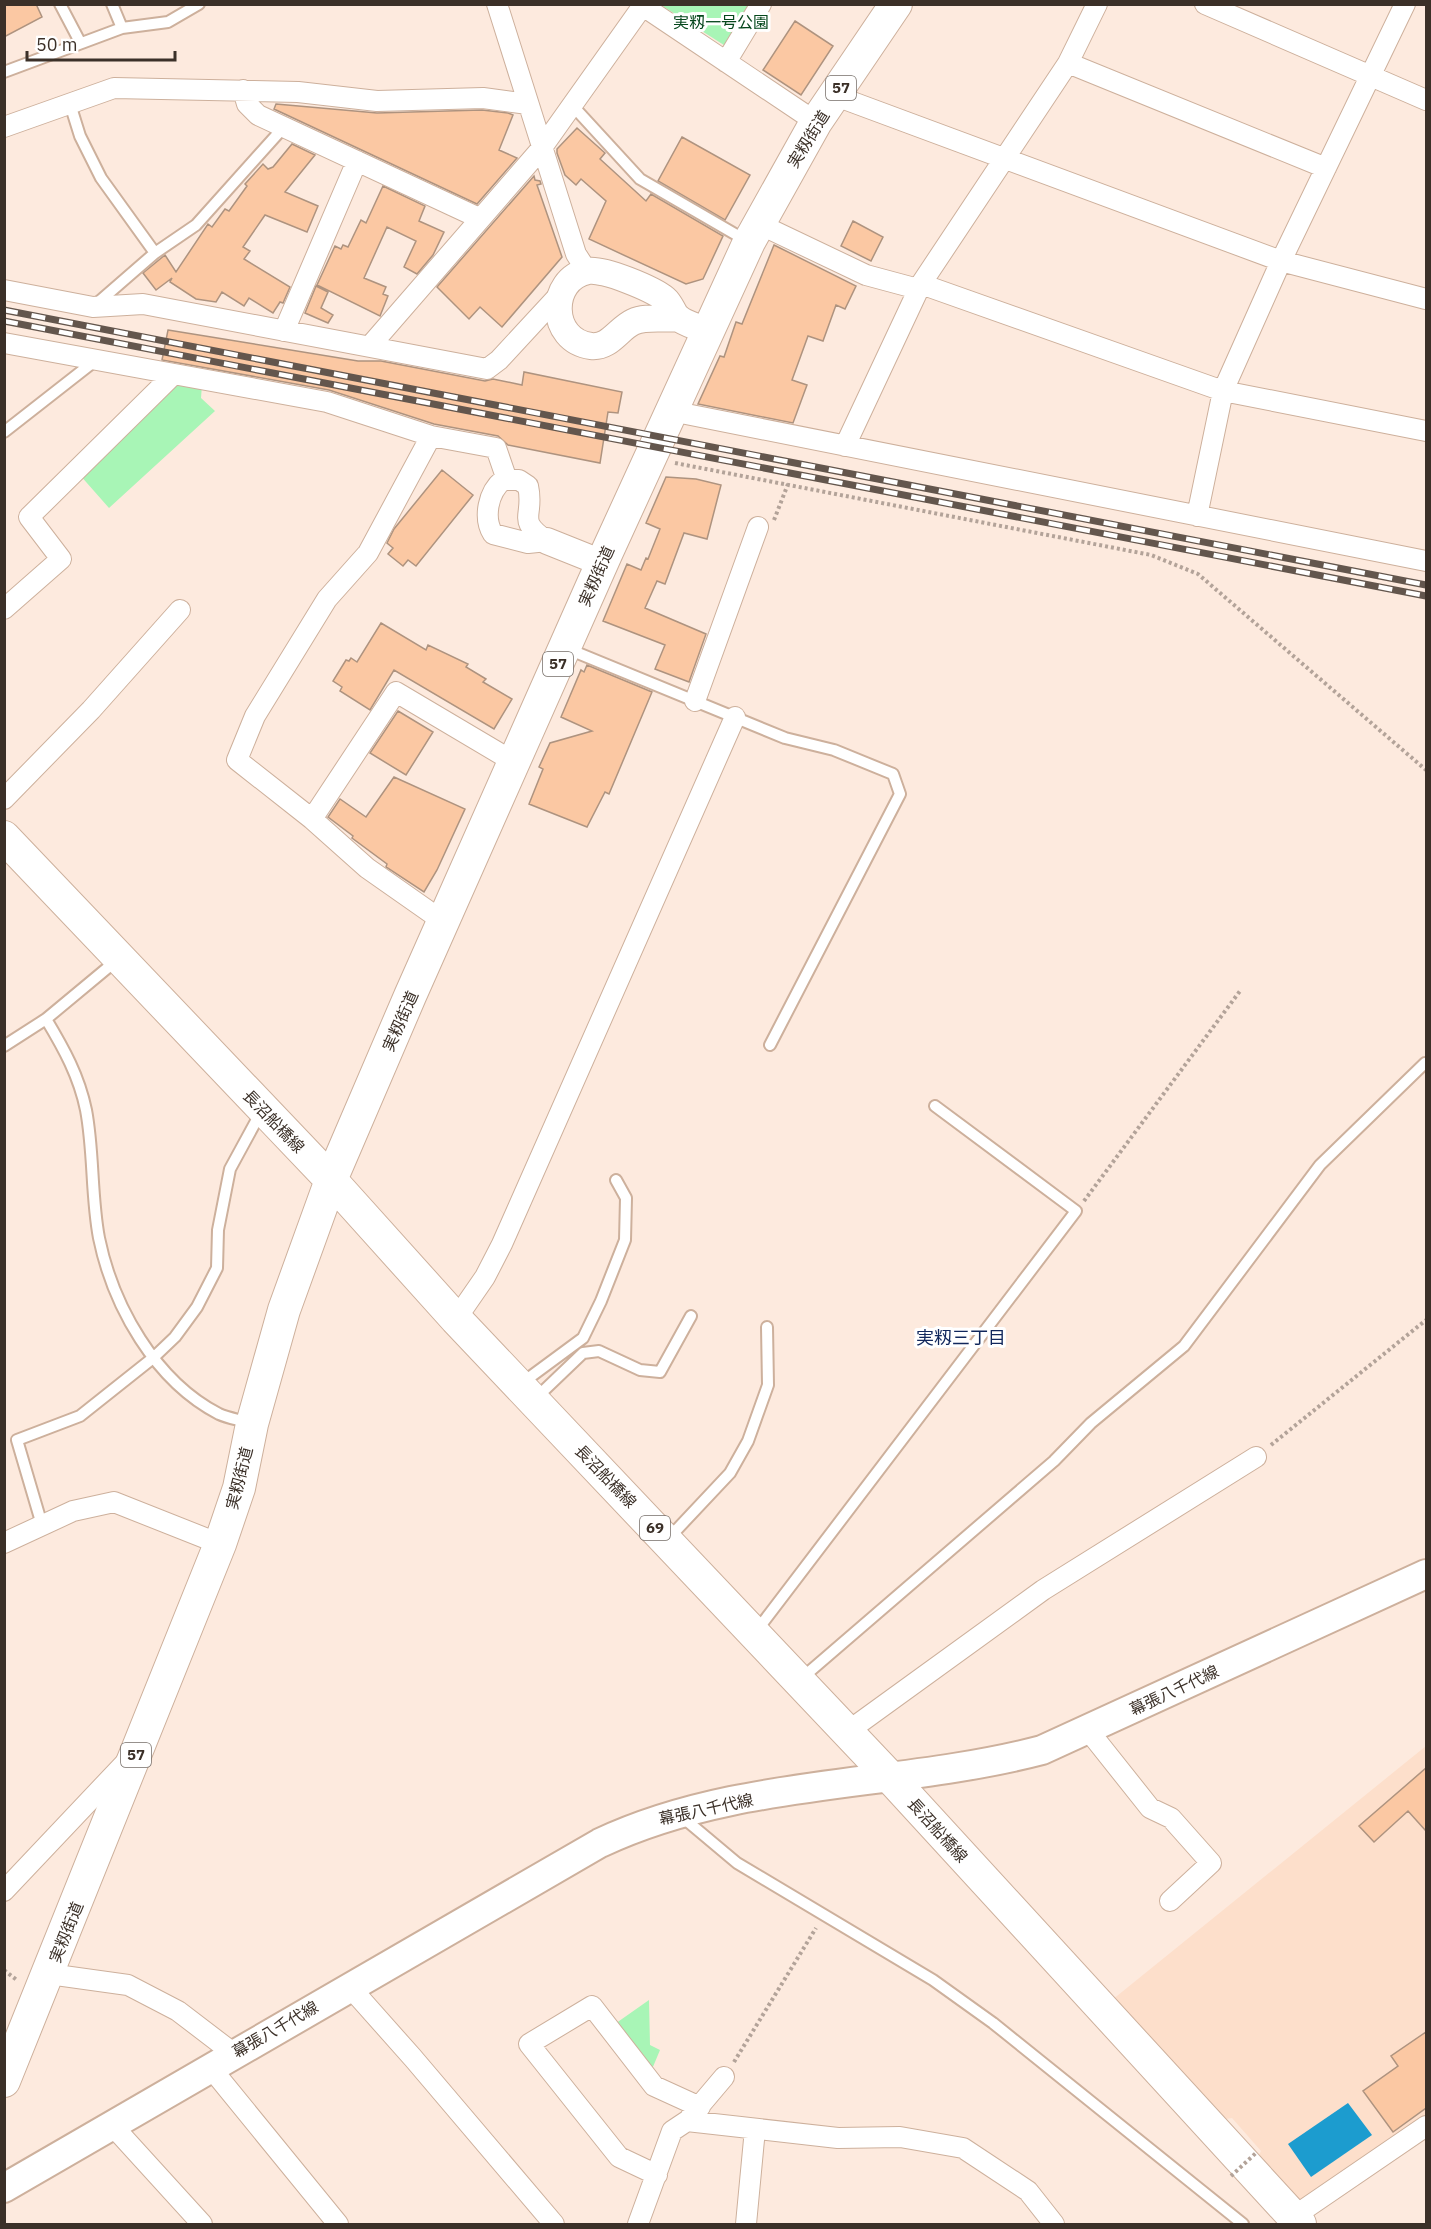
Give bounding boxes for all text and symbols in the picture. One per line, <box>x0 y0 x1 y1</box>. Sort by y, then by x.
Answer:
park label: 実籾一号公園 <box>673 12 769 32</box>
scale bar <box>27 24 176 62</box>
text: 50 m <box>36 33 78 56</box>
road number: 57 <box>826 76 856 100</box>
street label: 実籾街道 <box>783 107 833 171</box>
street label: 実籾街道 <box>574 543 618 609</box>
road number: 57 <box>543 652 573 676</box>
street label: 実籾街道 <box>378 988 422 1054</box>
street label: 長沼船橋線 <box>239 1085 309 1157</box>
district label: 実籾三丁目 <box>916 1326 1006 1349</box>
street label: 長沼船橋線 <box>571 1440 641 1512</box>
street label: 実籾街道 <box>222 1445 256 1511</box>
road number: 69 <box>640 1516 670 1540</box>
street label: 幕張八千代線 <box>1126 1661 1222 1719</box>
road number: 57 <box>121 1743 151 1767</box>
street label: 幕張八千代線 <box>657 1789 755 1829</box>
street label: 長沼船橋線 <box>904 1794 972 1866</box>
street label: 実籾街道 <box>45 1899 87 1965</box>
street label: 幕張八千代線 <box>228 1996 322 2062</box>

